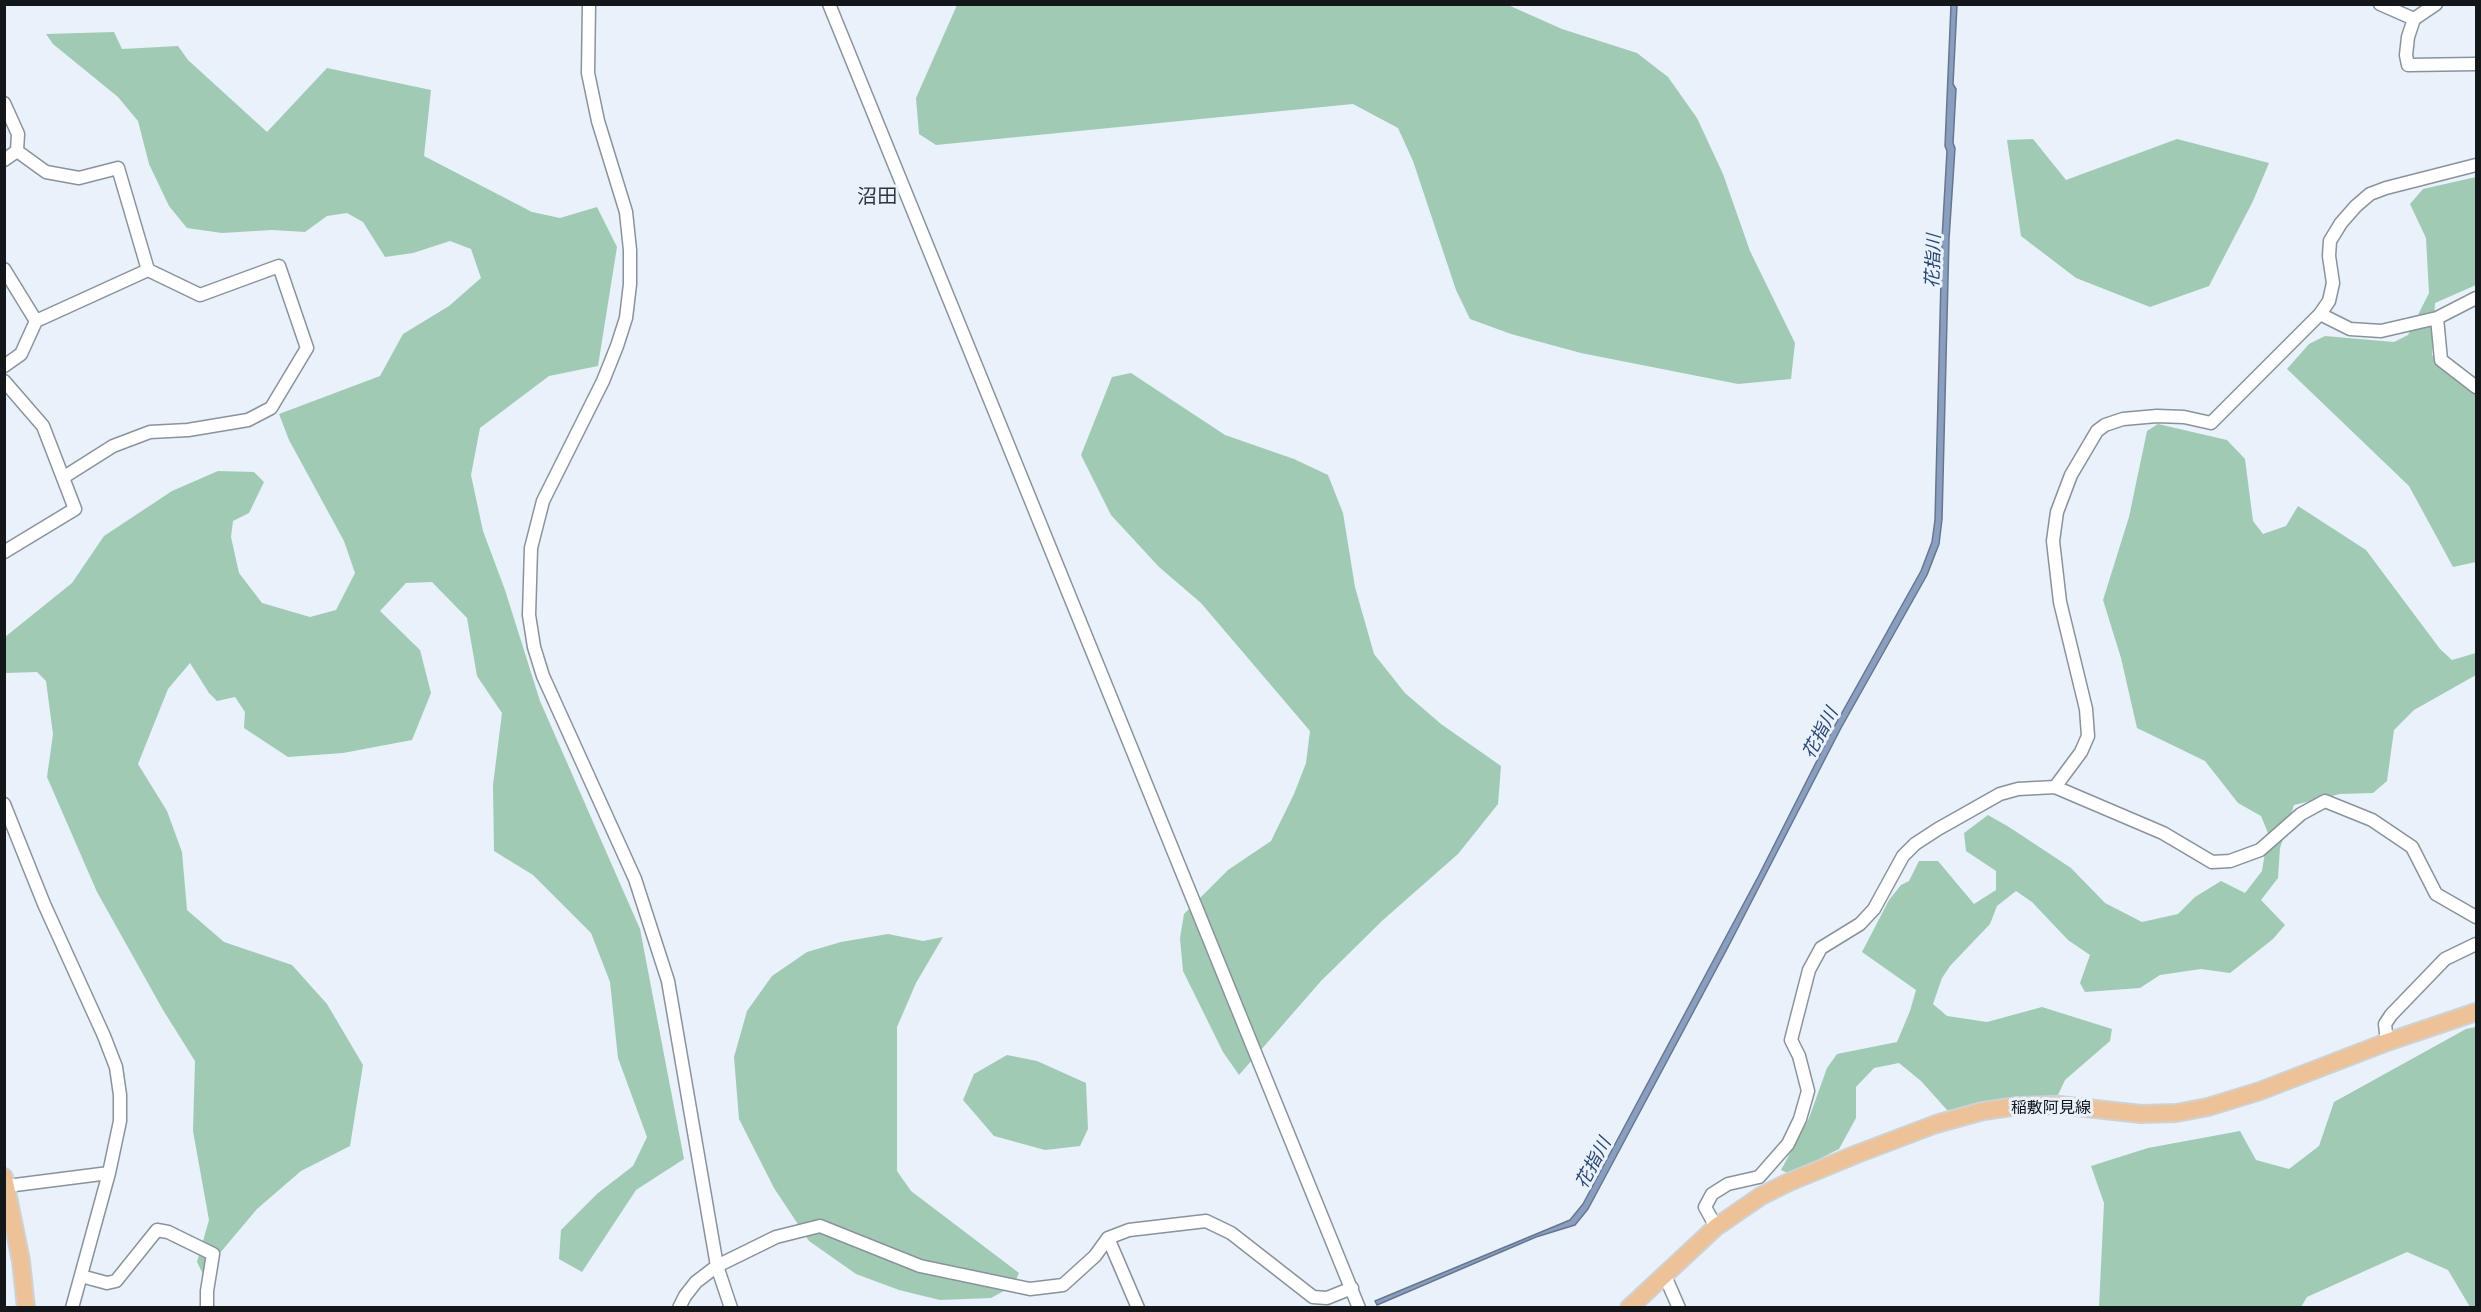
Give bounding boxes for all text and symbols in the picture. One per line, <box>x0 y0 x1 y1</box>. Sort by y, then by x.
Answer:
district label: 沼田 <box>857 184 897 208</box>
water label: 花指川 <box>1921 234 1945 288</box>
water label: 花指川 <box>1798 704 1842 762</box>
street label: 稲敷阿見線 <box>2011 1098 2091 1118</box>
water label: 花指川 <box>1571 1134 1615 1192</box>

